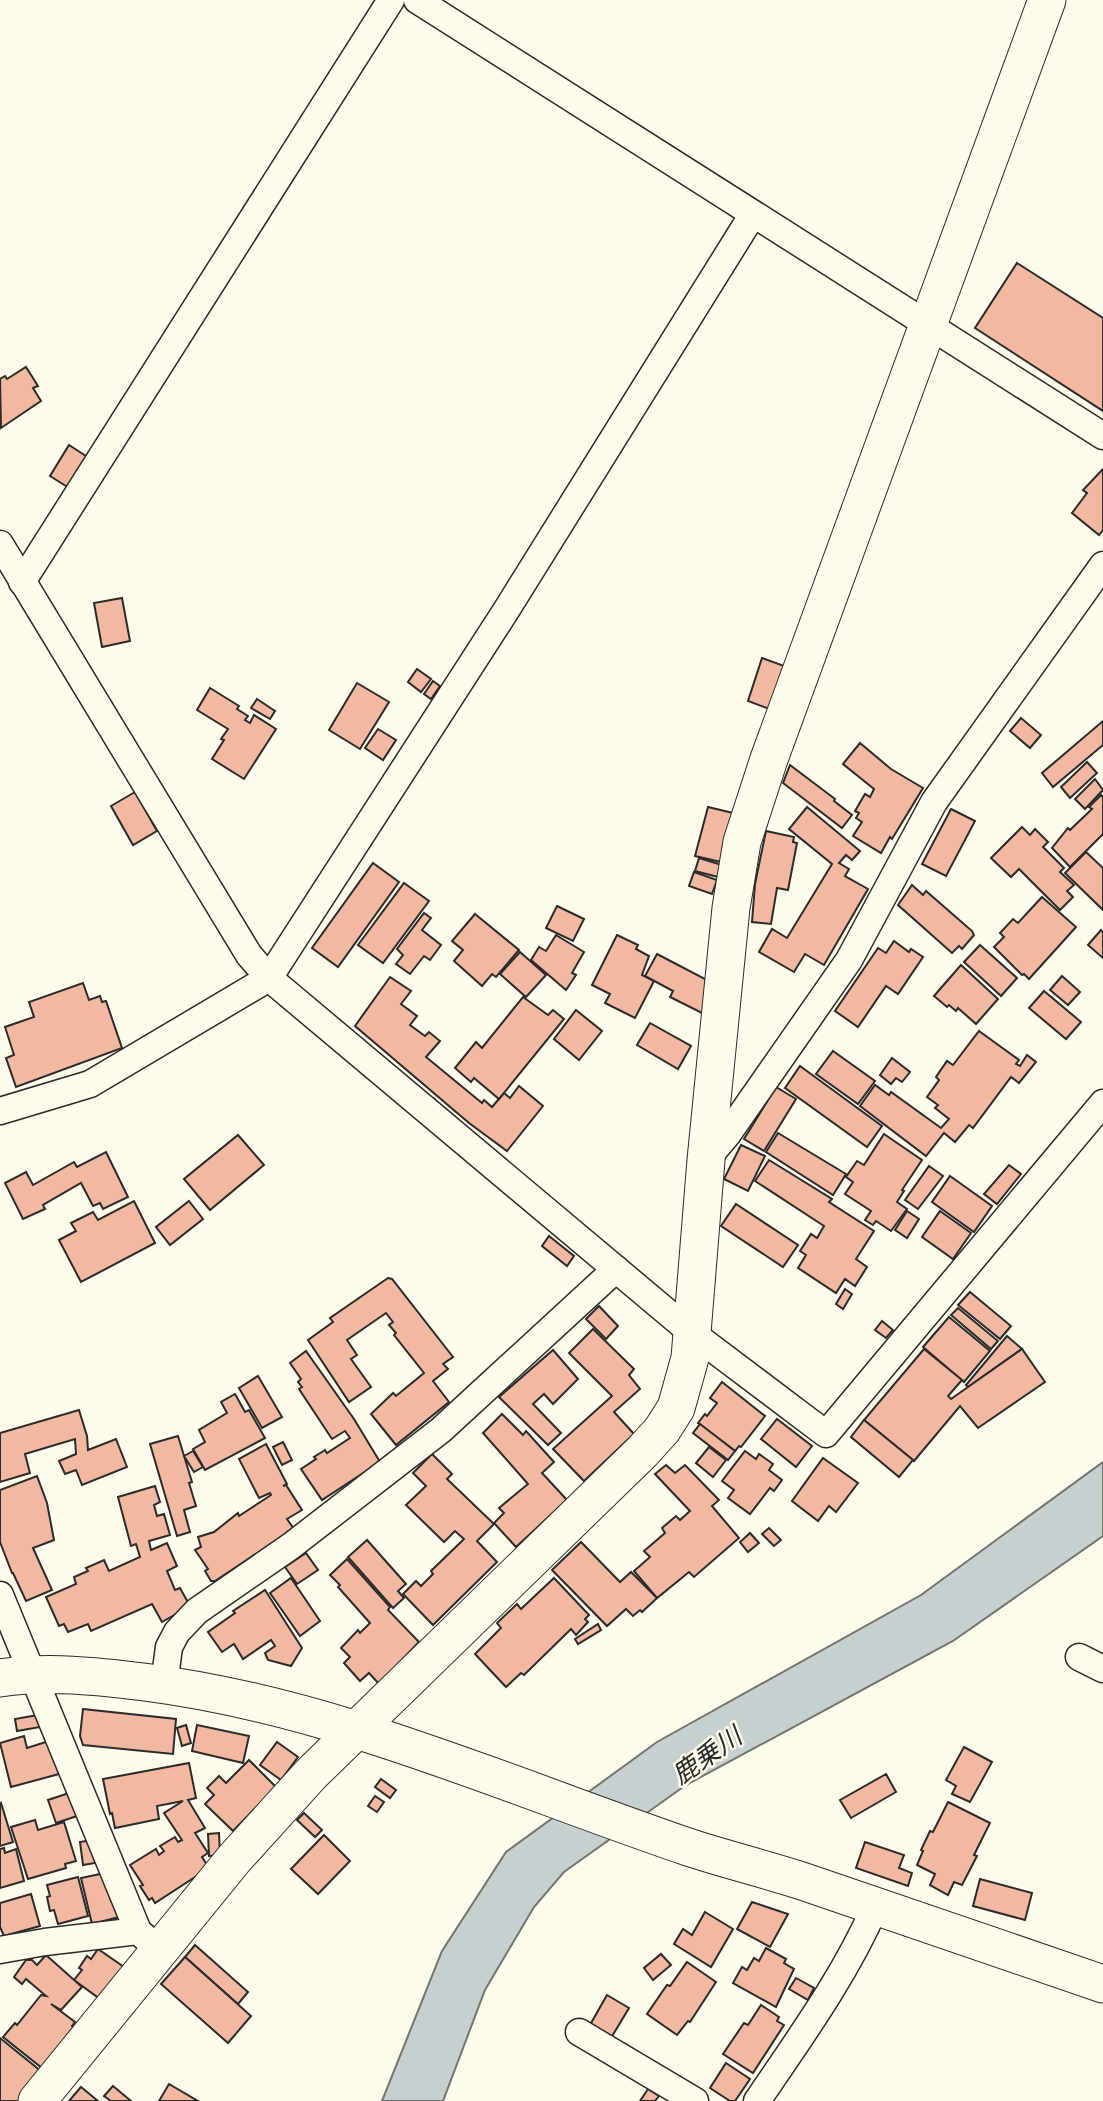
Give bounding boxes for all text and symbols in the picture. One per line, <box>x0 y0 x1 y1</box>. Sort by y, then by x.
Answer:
water label: 鹿乗川 <box>666 1719 750 1791</box>

